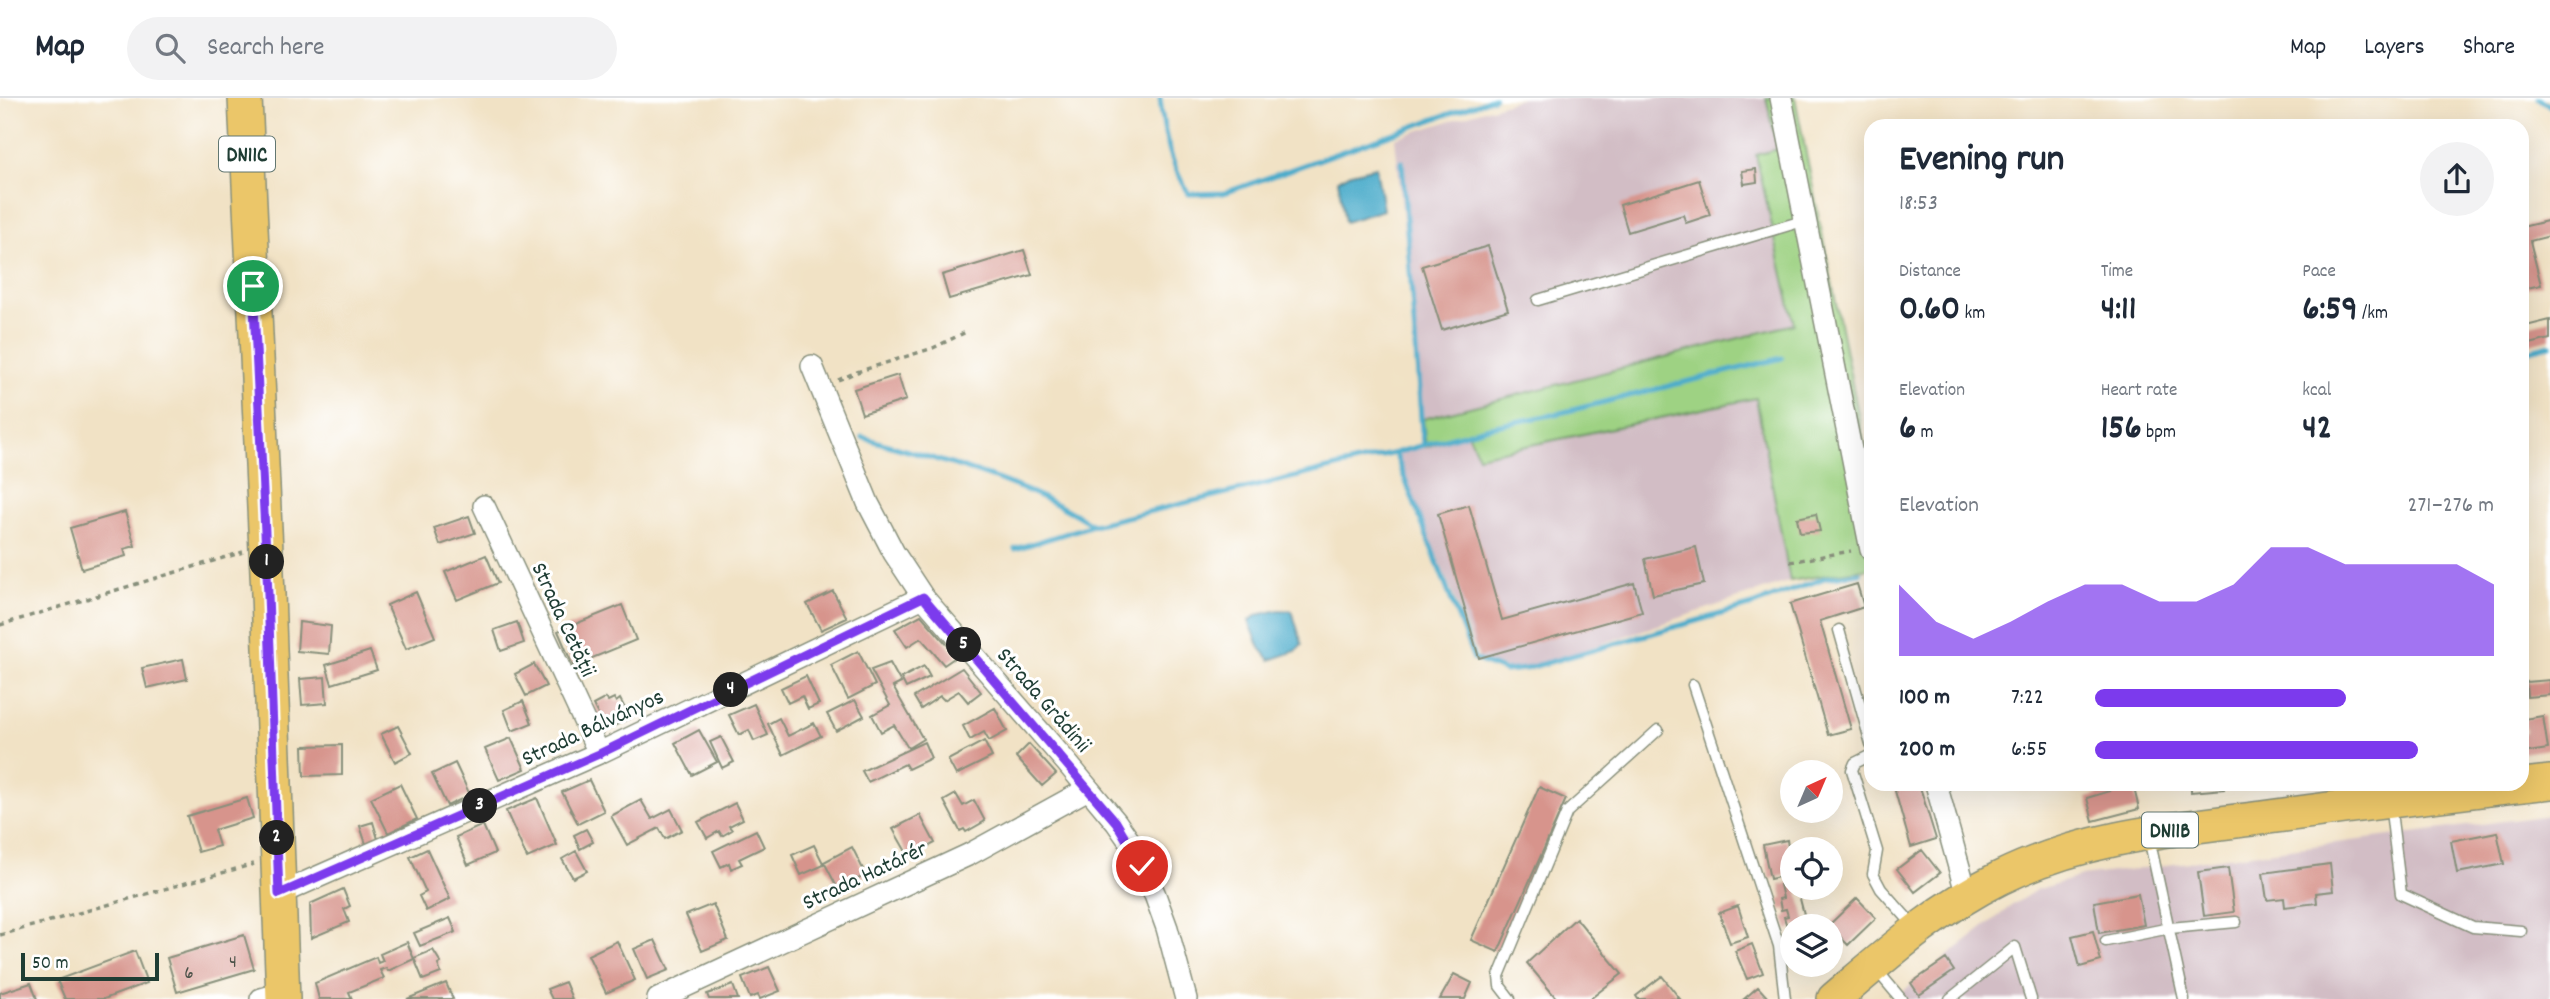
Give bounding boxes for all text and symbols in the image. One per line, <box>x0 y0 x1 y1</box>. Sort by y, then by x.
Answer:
search box <box>127 17 617 80</box>
text: Map <box>35 25 85 72</box>
icon: search <box>151 29 189 67</box>
text: Search here <box>207 30 325 67</box>
text: Map <box>2290 31 2326 65</box>
text: Layers <box>2364 31 2425 65</box>
text: Share <box>2463 31 2515 65</box>
text: Evening run <box>1899 134 2064 189</box>
road number: DN11C <box>219 136 275 172</box>
button: share <box>2420 142 2494 216</box>
text: 18:53 <box>1899 188 1938 221</box>
pin <box>223 256 283 316</box>
text: Distance <box>1899 259 1961 286</box>
text: Time <box>2101 259 2133 286</box>
text: Pace <box>2302 259 2336 286</box>
icon: arrive <box>234 267 272 305</box>
text: 0.60 <box>1899 286 1960 336</box>
text: 4:11 <box>2101 286 2136 336</box>
text: 6:59 <box>2302 286 2358 336</box>
text: km <box>1960 301 1985 328</box>
text: /km <box>2358 301 2388 328</box>
text: Elevation <box>1899 378 1965 405</box>
text: Heart rate <box>2101 378 2177 405</box>
text: kcal <box>2302 378 2331 405</box>
text: 6 <box>1899 405 1916 455</box>
text: 156 <box>2101 405 2142 455</box>
text: 42 <box>2302 405 2332 455</box>
text: m <box>1916 420 1934 447</box>
text: bpm <box>2142 420 2176 447</box>
text: Elevation <box>1899 490 1979 523</box>
text: 271–276 m <box>2407 490 2494 523</box>
pin: 1 <box>250 545 284 580</box>
text: 1 <box>264 548 269 575</box>
street label: Strada Cetății <box>521 558 603 683</box>
pin: 5 <box>946 628 982 662</box>
text: 5 <box>959 631 968 658</box>
street label: Strada Grădinii <box>987 641 1098 761</box>
pin: 4 <box>714 672 748 708</box>
text: 4 <box>727 676 734 703</box>
street label: Strada Bálványos <box>517 682 670 777</box>
text: 100 m <box>1899 682 1950 715</box>
text: 7:22 <box>2011 682 2044 715</box>
text: 200 m <box>1899 734 1955 767</box>
text: 6:55 <box>2011 734 2047 767</box>
north arrow <box>1780 760 1843 822</box>
map controls <box>1780 760 1843 977</box>
pin: 3 <box>462 788 498 824</box>
text: 3 <box>475 792 484 819</box>
road number: DN11B <box>2142 812 2198 848</box>
pin: 2 <box>260 820 294 856</box>
text: 2 <box>272 824 281 851</box>
street label: Strada Határér <box>798 834 934 921</box>
pin <box>1112 836 1172 896</box>
button: locate <box>1780 837 1843 900</box>
icon: check <box>1123 847 1161 885</box>
button: layers <box>1780 914 1843 977</box>
scale bar <box>21 950 159 982</box>
house number: 4 <box>229 950 237 977</box>
text: 50 m <box>32 951 69 978</box>
house number: 6 <box>184 961 194 988</box>

